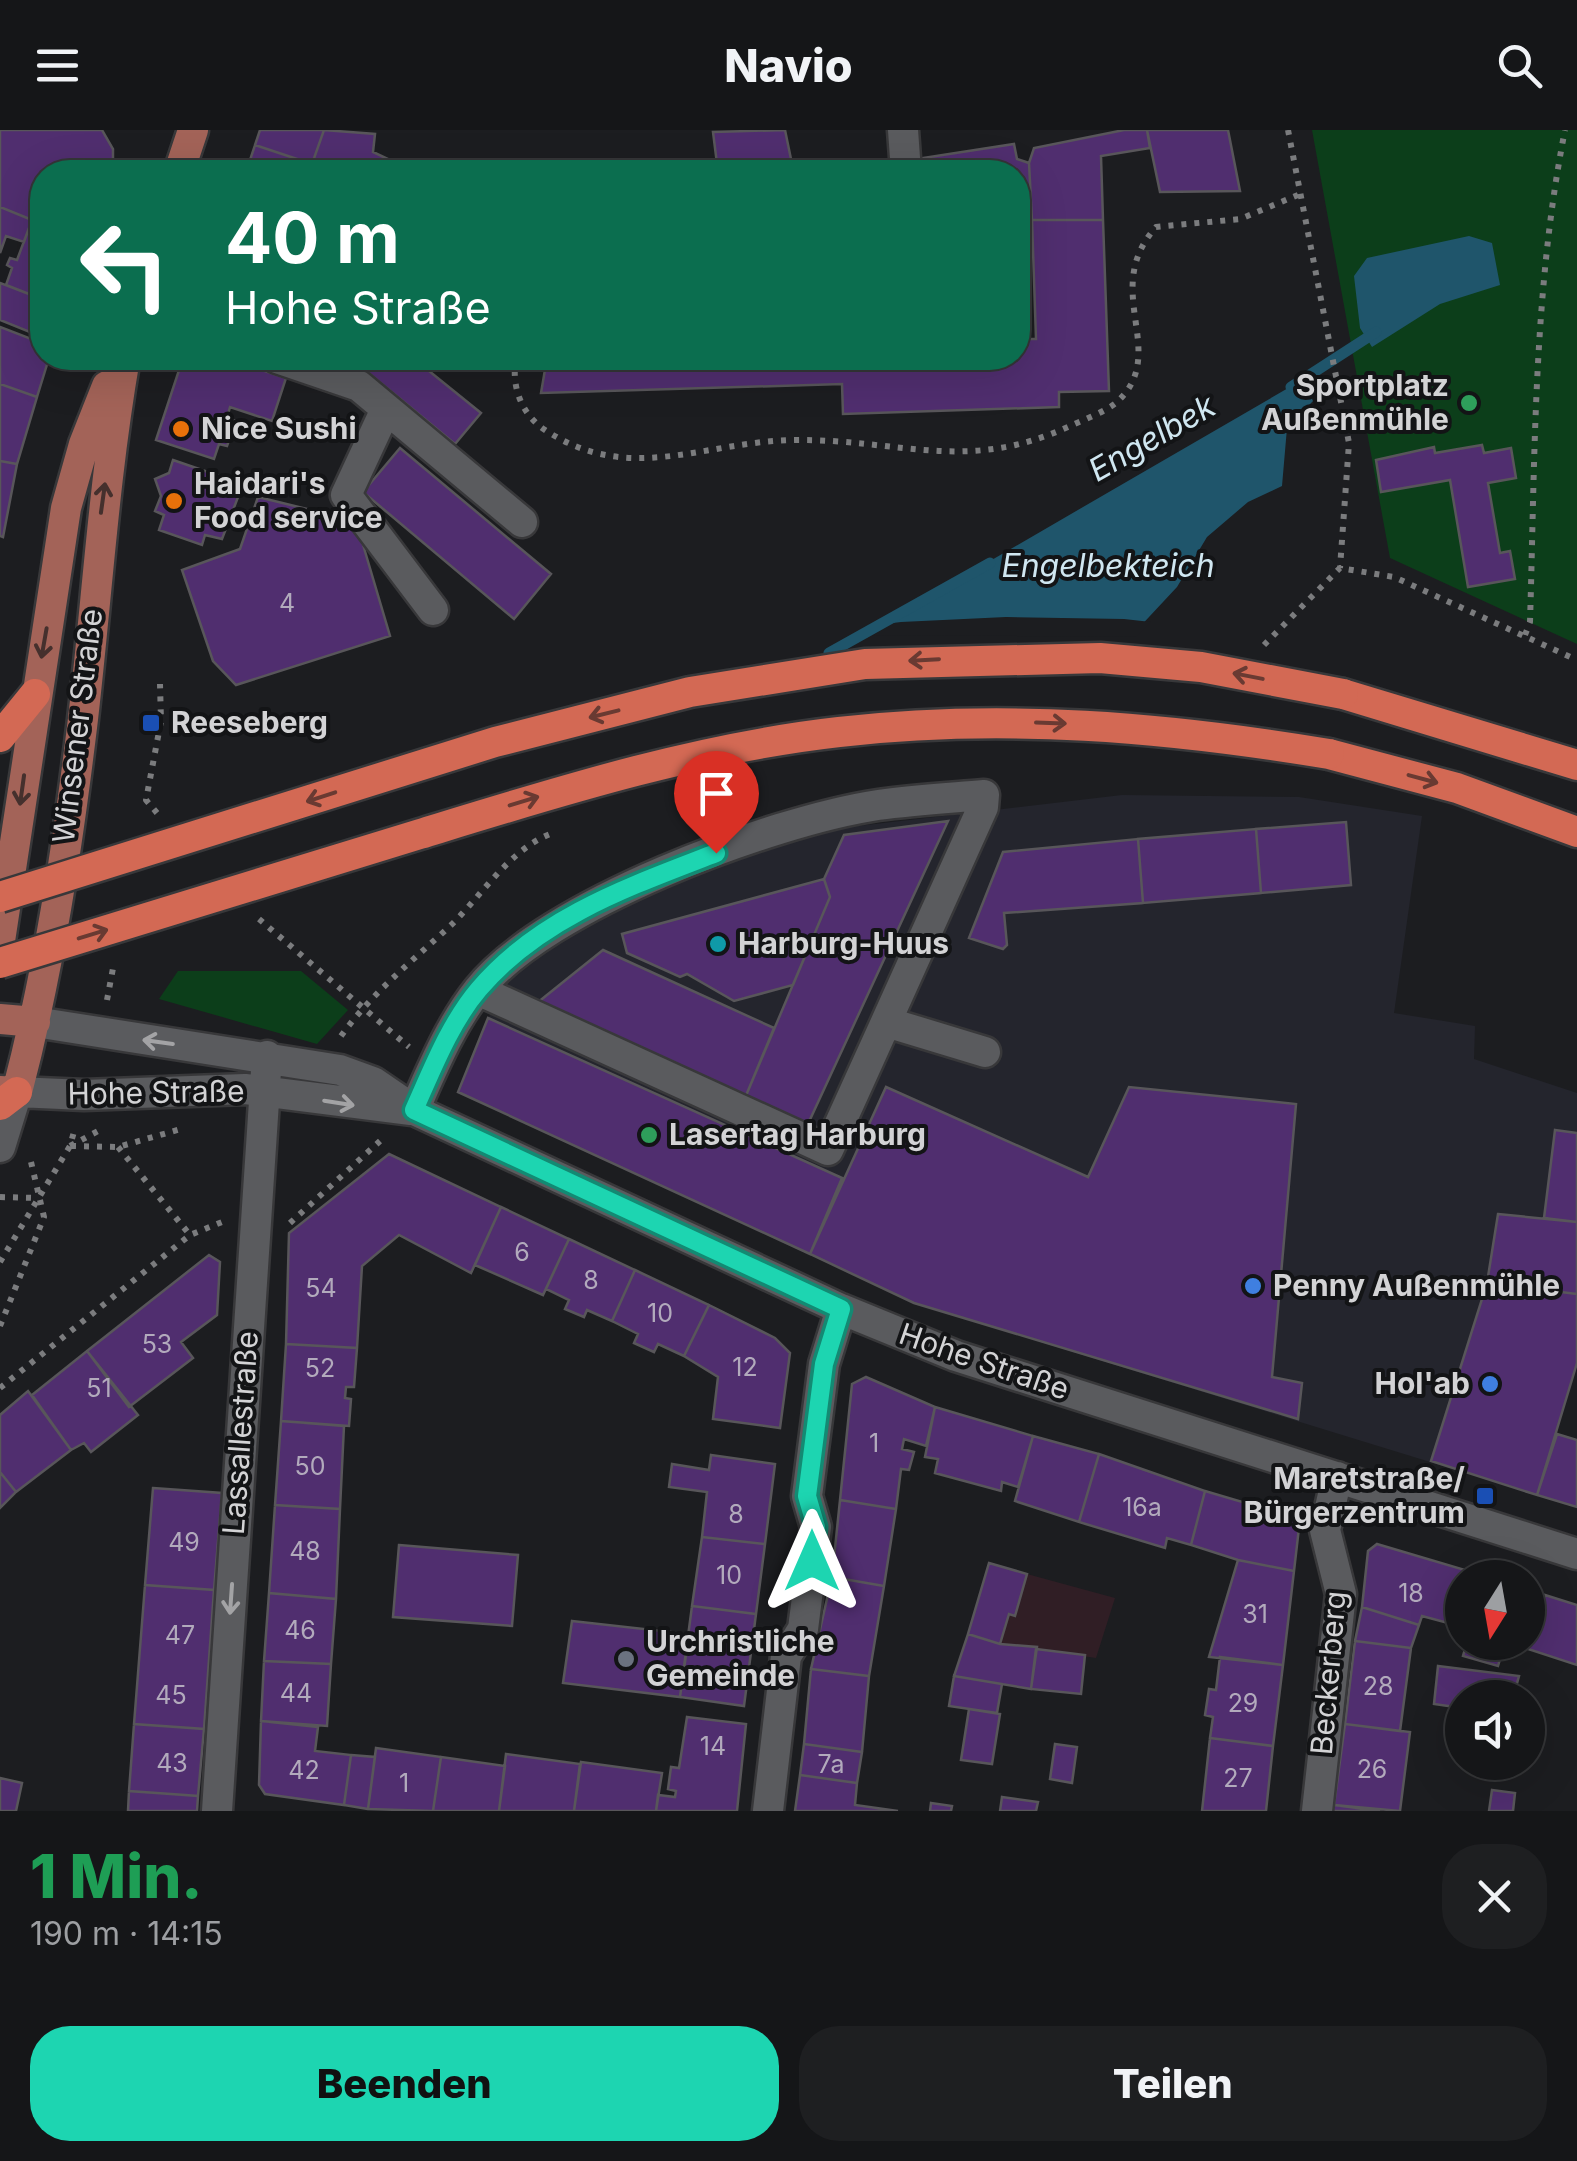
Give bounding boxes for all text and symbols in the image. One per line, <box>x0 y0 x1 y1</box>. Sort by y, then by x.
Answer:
icon: menu <box>30 38 85 93</box>
text: Navio <box>724 38 853 93</box>
icon: search <box>1492 38 1547 93</box>
text: 40 m <box>225 195 400 280</box>
icon: left <box>60 200 190 330</box>
text: Hohe Straße <box>225 280 491 335</box>
place label: Sportplatz Außenmühle <box>1261 367 1449 437</box>
water label: Engelbek <box>1082 385 1223 489</box>
marker: Sportplatz Außenmühle <box>1458 392 1480 414</box>
place label: Nice Sushi <box>201 410 357 446</box>
marker: Nice Sushi <box>170 418 192 440</box>
place label: Haidari's Food service <box>194 465 383 535</box>
one-way arrow <box>94 483 113 515</box>
marker: Haidari's Food service <box>163 490 185 512</box>
water label: Engelbekteich <box>1001 546 1215 585</box>
house number: 4 <box>279 588 295 618</box>
street label: Winsener Straße <box>45 607 109 845</box>
one-way arrow <box>34 626 53 658</box>
one-way arrow <box>908 651 940 670</box>
one-way arrow <box>1232 665 1264 684</box>
place label: Reeseberg <box>171 704 328 740</box>
one-way arrow <box>589 706 621 724</box>
marker: Reeseberg <box>140 712 162 734</box>
one-way arrow <box>1035 713 1067 732</box>
pin <box>674 751 759 854</box>
icon: arrive <box>689 766 744 821</box>
one-way arrow <box>1407 771 1438 790</box>
one-way arrow <box>12 774 30 806</box>
one-way arrow <box>306 789 338 807</box>
one-way arrow <box>508 791 540 809</box>
one-way arrow <box>77 924 108 942</box>
place label: Harburg-Huus <box>738 925 949 961</box>
marker: Harburg-Huus <box>707 933 729 955</box>
one-way arrow <box>142 1033 175 1051</box>
street label: Hohe Straße <box>67 1072 245 1112</box>
one-way arrow <box>322 1094 354 1113</box>
place label: Lasertag Harburg <box>669 1116 926 1152</box>
marker: Lasertag Harburg <box>638 1124 660 1146</box>
house number: 6 <box>514 1237 530 1267</box>
house number: 8 <box>583 1265 599 1295</box>
place label: Penny Außenmühle <box>1273 1267 1560 1303</box>
house number: 54 <box>305 1273 337 1303</box>
marker: Penny Außenmühle <box>1242 1275 1264 1297</box>
house number: 10 <box>647 1298 673 1328</box>
street label: Hohe Straße <box>895 1315 1074 1407</box>
house number: 53 <box>142 1329 172 1359</box>
street label: Lassallestraße <box>215 1330 265 1536</box>
house number: 12 <box>732 1352 758 1382</box>
house number: 52 <box>305 1353 335 1383</box>
place label: Hol'ab <box>1375 1365 1470 1401</box>
house number: 51 <box>86 1373 112 1403</box>
marker: Hol'ab <box>1479 1373 1501 1395</box>
house number: 1 <box>869 1428 879 1458</box>
house number: 50 <box>295 1451 325 1481</box>
place label: Maretstraße/ Bürgerzentrum <box>1244 1460 1465 1530</box>
marker: Maretstraße/ Bürgerzentrum <box>1474 1485 1496 1507</box>
house number: 16a <box>1122 1492 1162 1522</box>
house number: 8 <box>728 1499 744 1529</box>
position arrow <box>760 1509 864 1613</box>
house number: 49 <box>168 1527 200 1557</box>
house number: 48 <box>289 1536 321 1566</box>
house number: 10 <box>716 1560 742 1590</box>
north arrow <box>1445 1560 1545 1660</box>
map controls <box>1445 1560 1545 1780</box>
house number: 18 <box>1398 1578 1424 1608</box>
one-way arrow <box>221 1583 240 1615</box>
street label: Beckerberg <box>1303 1589 1353 1756</box>
house number: 31 <box>1242 1599 1268 1629</box>
house number: 46 <box>284 1615 316 1645</box>
house number: 47 <box>165 1620 195 1650</box>
place label: Urchristliche Gemeinde <box>646 1623 835 1693</box>
marker: Urchristliche Gemeinde <box>615 1648 637 1670</box>
house number: 28 <box>1363 1671 1393 1701</box>
house number: 44 <box>280 1678 312 1708</box>
house number: 45 <box>155 1680 187 1710</box>
button: sound <box>1445 1680 1545 1780</box>
house number: 29 <box>1228 1688 1258 1718</box>
house number: 14 <box>700 1731 726 1761</box>
house number: 43 <box>156 1748 188 1778</box>
house number: 7a <box>817 1749 845 1779</box>
house number: 26 <box>1357 1754 1387 1784</box>
house number: 42 <box>288 1755 320 1785</box>
house number: 27 <box>1223 1763 1253 1793</box>
house number: 1 <box>399 1768 409 1798</box>
text: 1 Min. <box>30 1840 202 1912</box>
button: close <box>1442 1844 1547 1949</box>
text: 190 m · 14:15 <box>30 1914 223 1953</box>
button: Beenden <box>30 2026 779 2141</box>
button: Teilen <box>799 2026 1547 2141</box>

